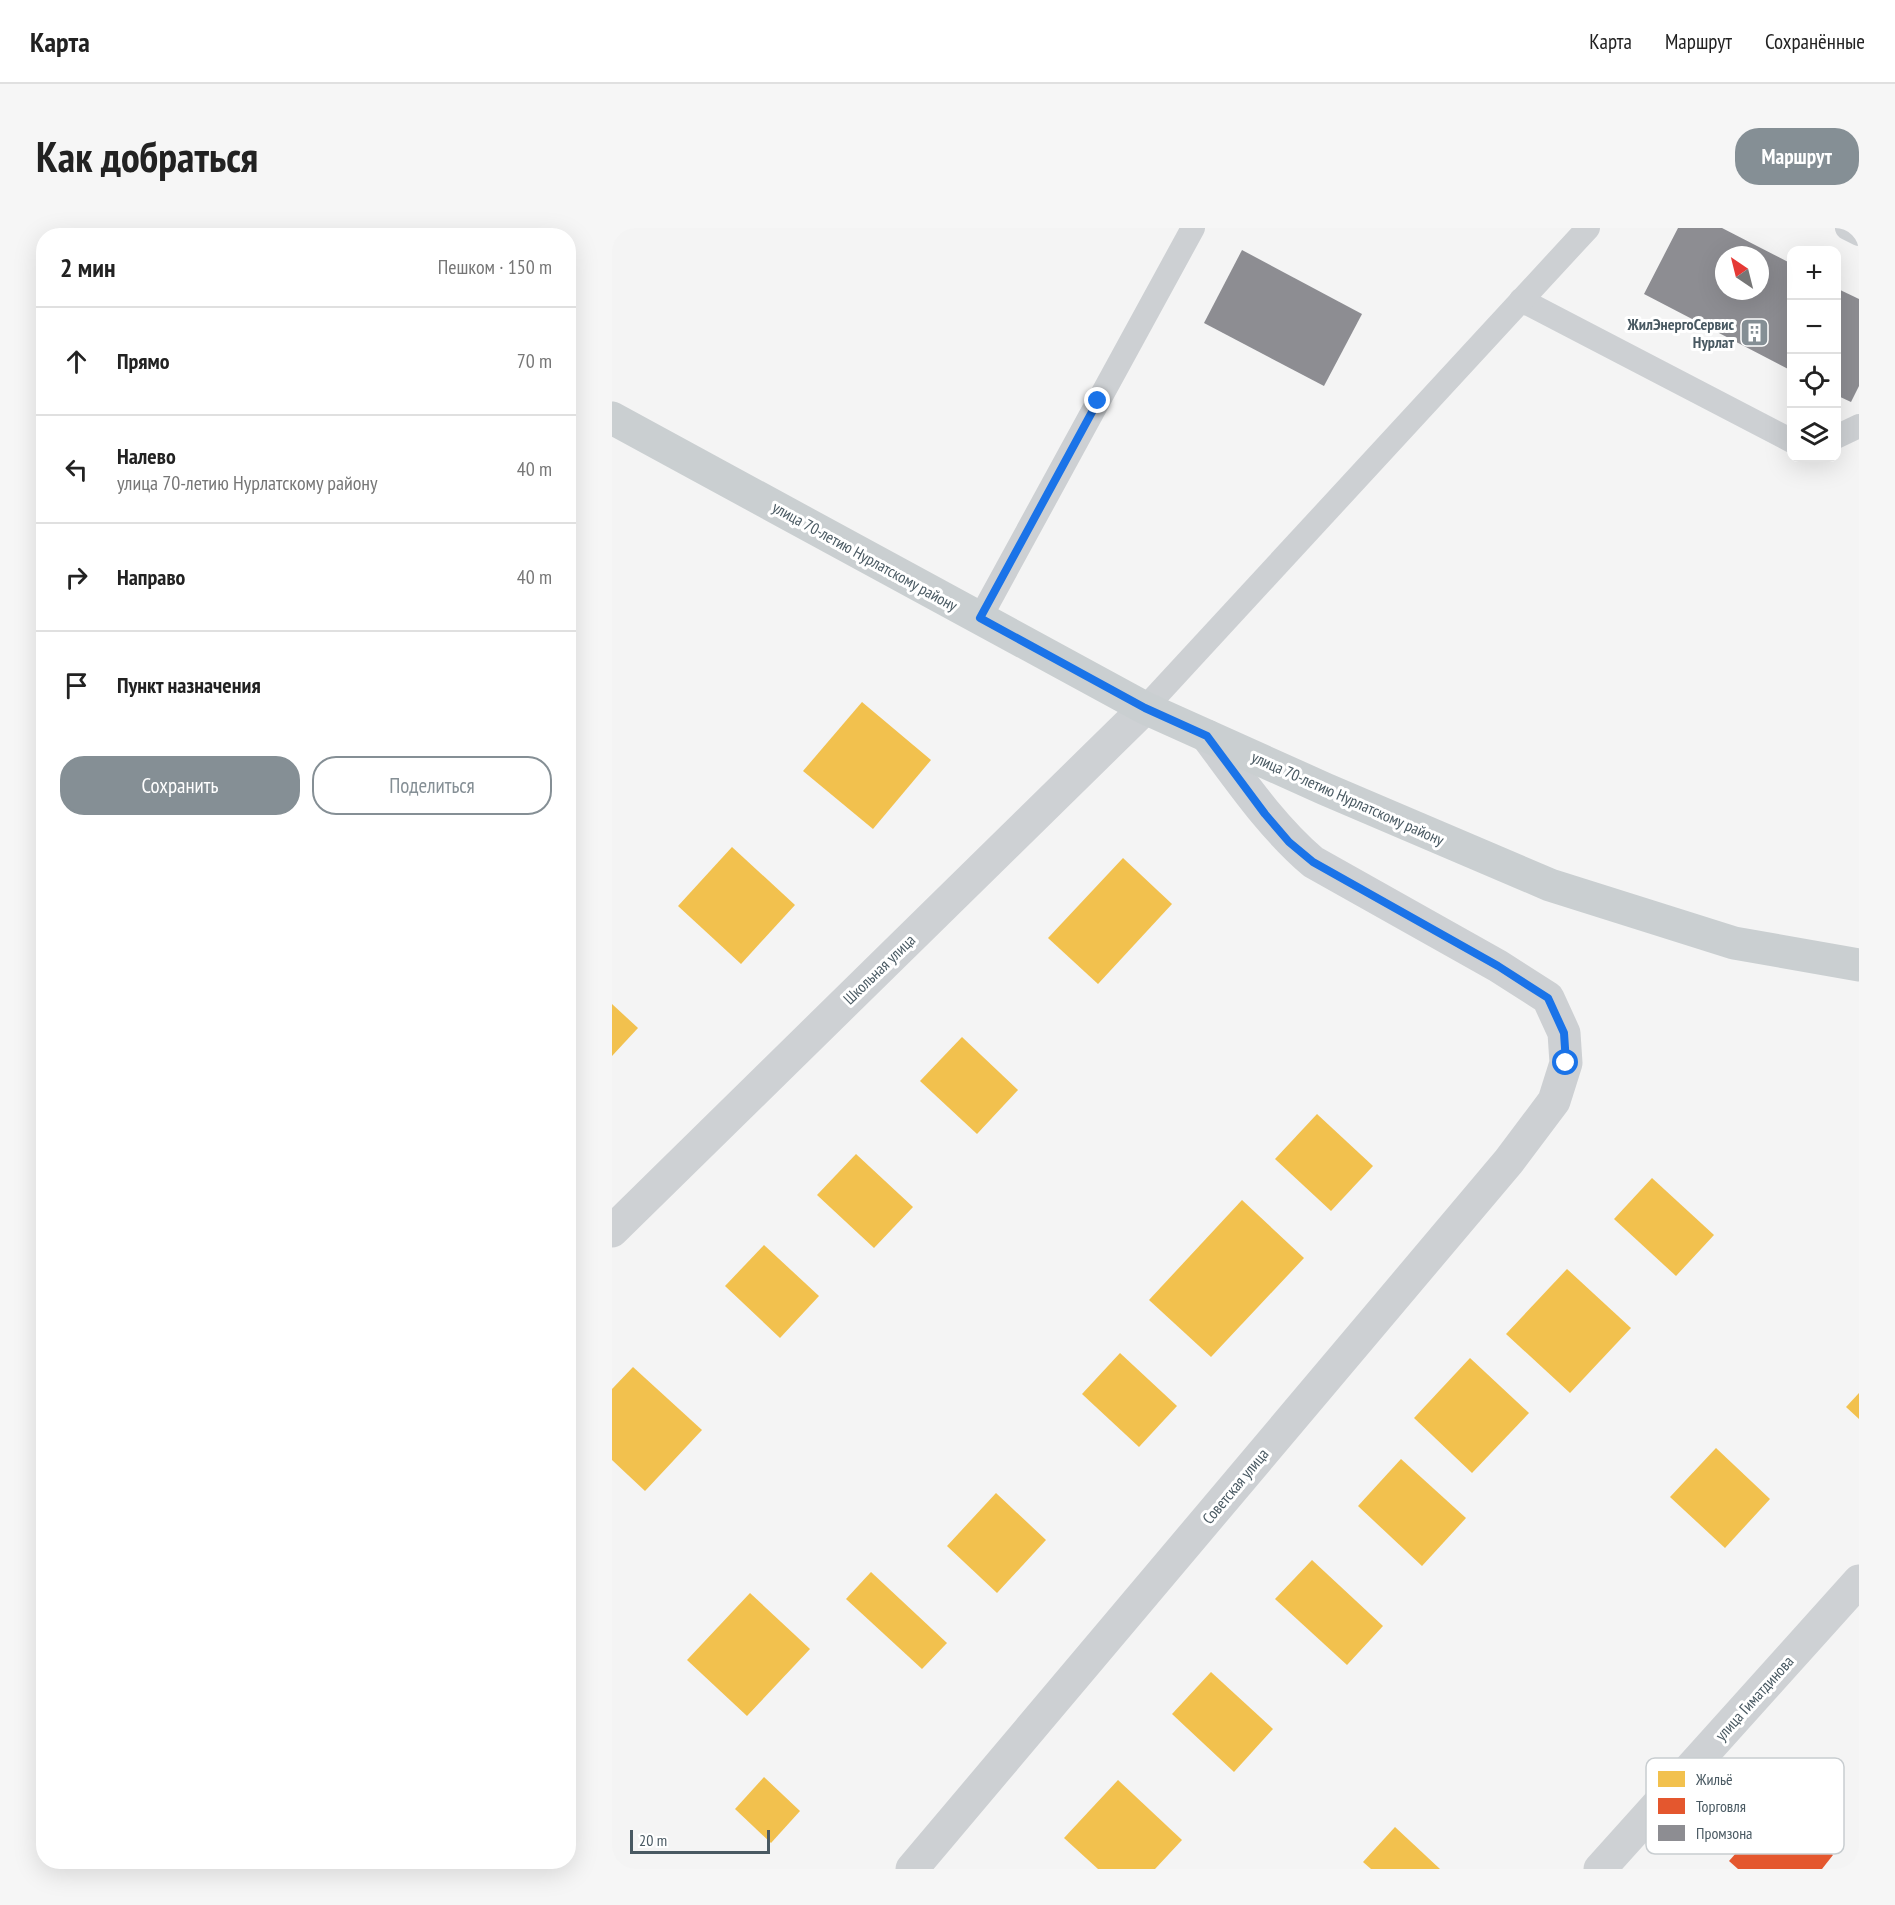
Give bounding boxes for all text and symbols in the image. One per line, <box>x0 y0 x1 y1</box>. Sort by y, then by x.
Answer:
text: Карта <box>30 23 90 60</box>
text: Карта <box>1589 28 1632 55</box>
text: Маршрут <box>1665 28 1732 55</box>
text: Сохранённые <box>1765 28 1865 55</box>
button: Маршрут <box>1735 128 1859 185</box>
text: Как добраться <box>36 129 258 184</box>
north arrow <box>1715 246 1769 300</box>
map controls <box>1787 246 1841 462</box>
button: + <box>1787 246 1841 300</box>
text: 2 мин <box>60 251 115 284</box>
text: Пешком · 150 m <box>438 254 552 280</box>
button: − <box>1787 300 1841 354</box>
place label: ЖилЭнергоСервис Нурлат <box>1627 314 1734 352</box>
building icon: ЖилЭнергоСервис Нурлат <box>1739 317 1771 349</box>
icon: ahead <box>60 345 93 378</box>
text: Прямо <box>117 347 170 375</box>
text: 70 m <box>517 348 552 374</box>
button: locate <box>1787 354 1841 408</box>
route end <box>1084 387 1110 413</box>
button: layers <box>1787 408 1841 462</box>
text: Налево <box>117 442 176 470</box>
icon: left <box>60 453 93 486</box>
text: 40 m <box>517 456 552 482</box>
text: улица 70-летию Нурлатскому району <box>117 470 378 496</box>
street label: улица 70-летию Нурлатскому району <box>769 497 961 615</box>
icon: right <box>60 561 93 594</box>
text: Направо <box>117 563 185 591</box>
text: 40 m <box>517 564 552 590</box>
icon: arrive <box>60 669 93 702</box>
text: Пункт назначения <box>117 671 261 699</box>
street label: улица 70-летию Нурлатскому району <box>1249 746 1447 850</box>
button: Сохранить <box>60 756 300 815</box>
button: Поделиться <box>312 756 552 815</box>
street label: Школьная улица <box>839 930 919 1008</box>
route start <box>1552 1049 1578 1075</box>
street label: Советская улица <box>1198 1444 1272 1528</box>
street label: улица Гиматдинова <box>1710 1651 1798 1745</box>
legend <box>1646 1758 1844 1854</box>
text: Жильё <box>1695 1769 1733 1789</box>
text: Торговля <box>1696 1796 1746 1816</box>
text: Промзона <box>1696 1823 1753 1843</box>
scale bar <box>630 1827 770 1854</box>
text: 20 m <box>639 1830 667 1850</box>

